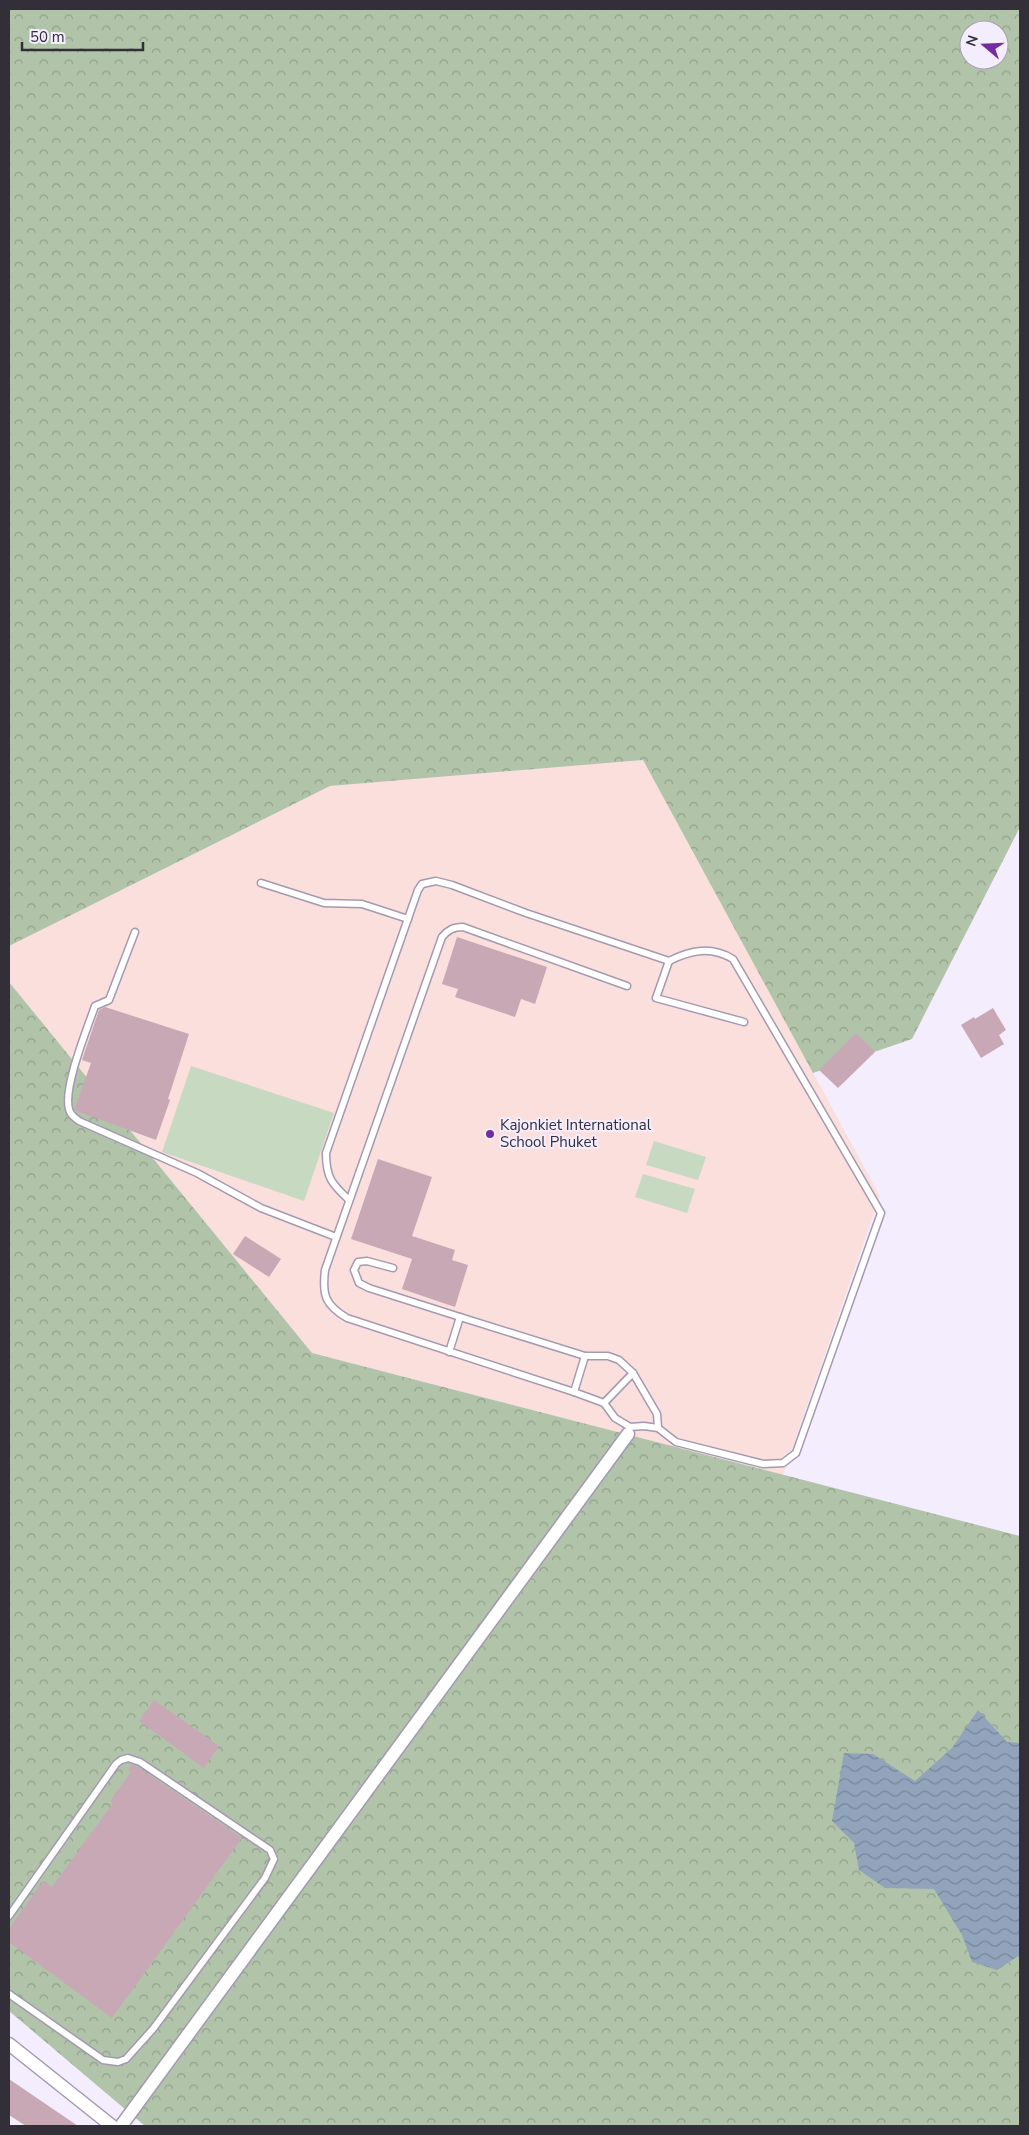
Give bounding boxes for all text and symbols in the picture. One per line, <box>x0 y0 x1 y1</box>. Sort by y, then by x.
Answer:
scale bar <box>22 20 144 52</box>
north arrow <box>959 20 1009 70</box>
text: 50 m <box>30 27 65 47</box>
text: N <box>961 33 983 49</box>
place label: Kajonkiet International School Phuket <box>500 1115 652 1152</box>
marker: Kajonkiet International School Phuket <box>484 1128 496 1140</box>

